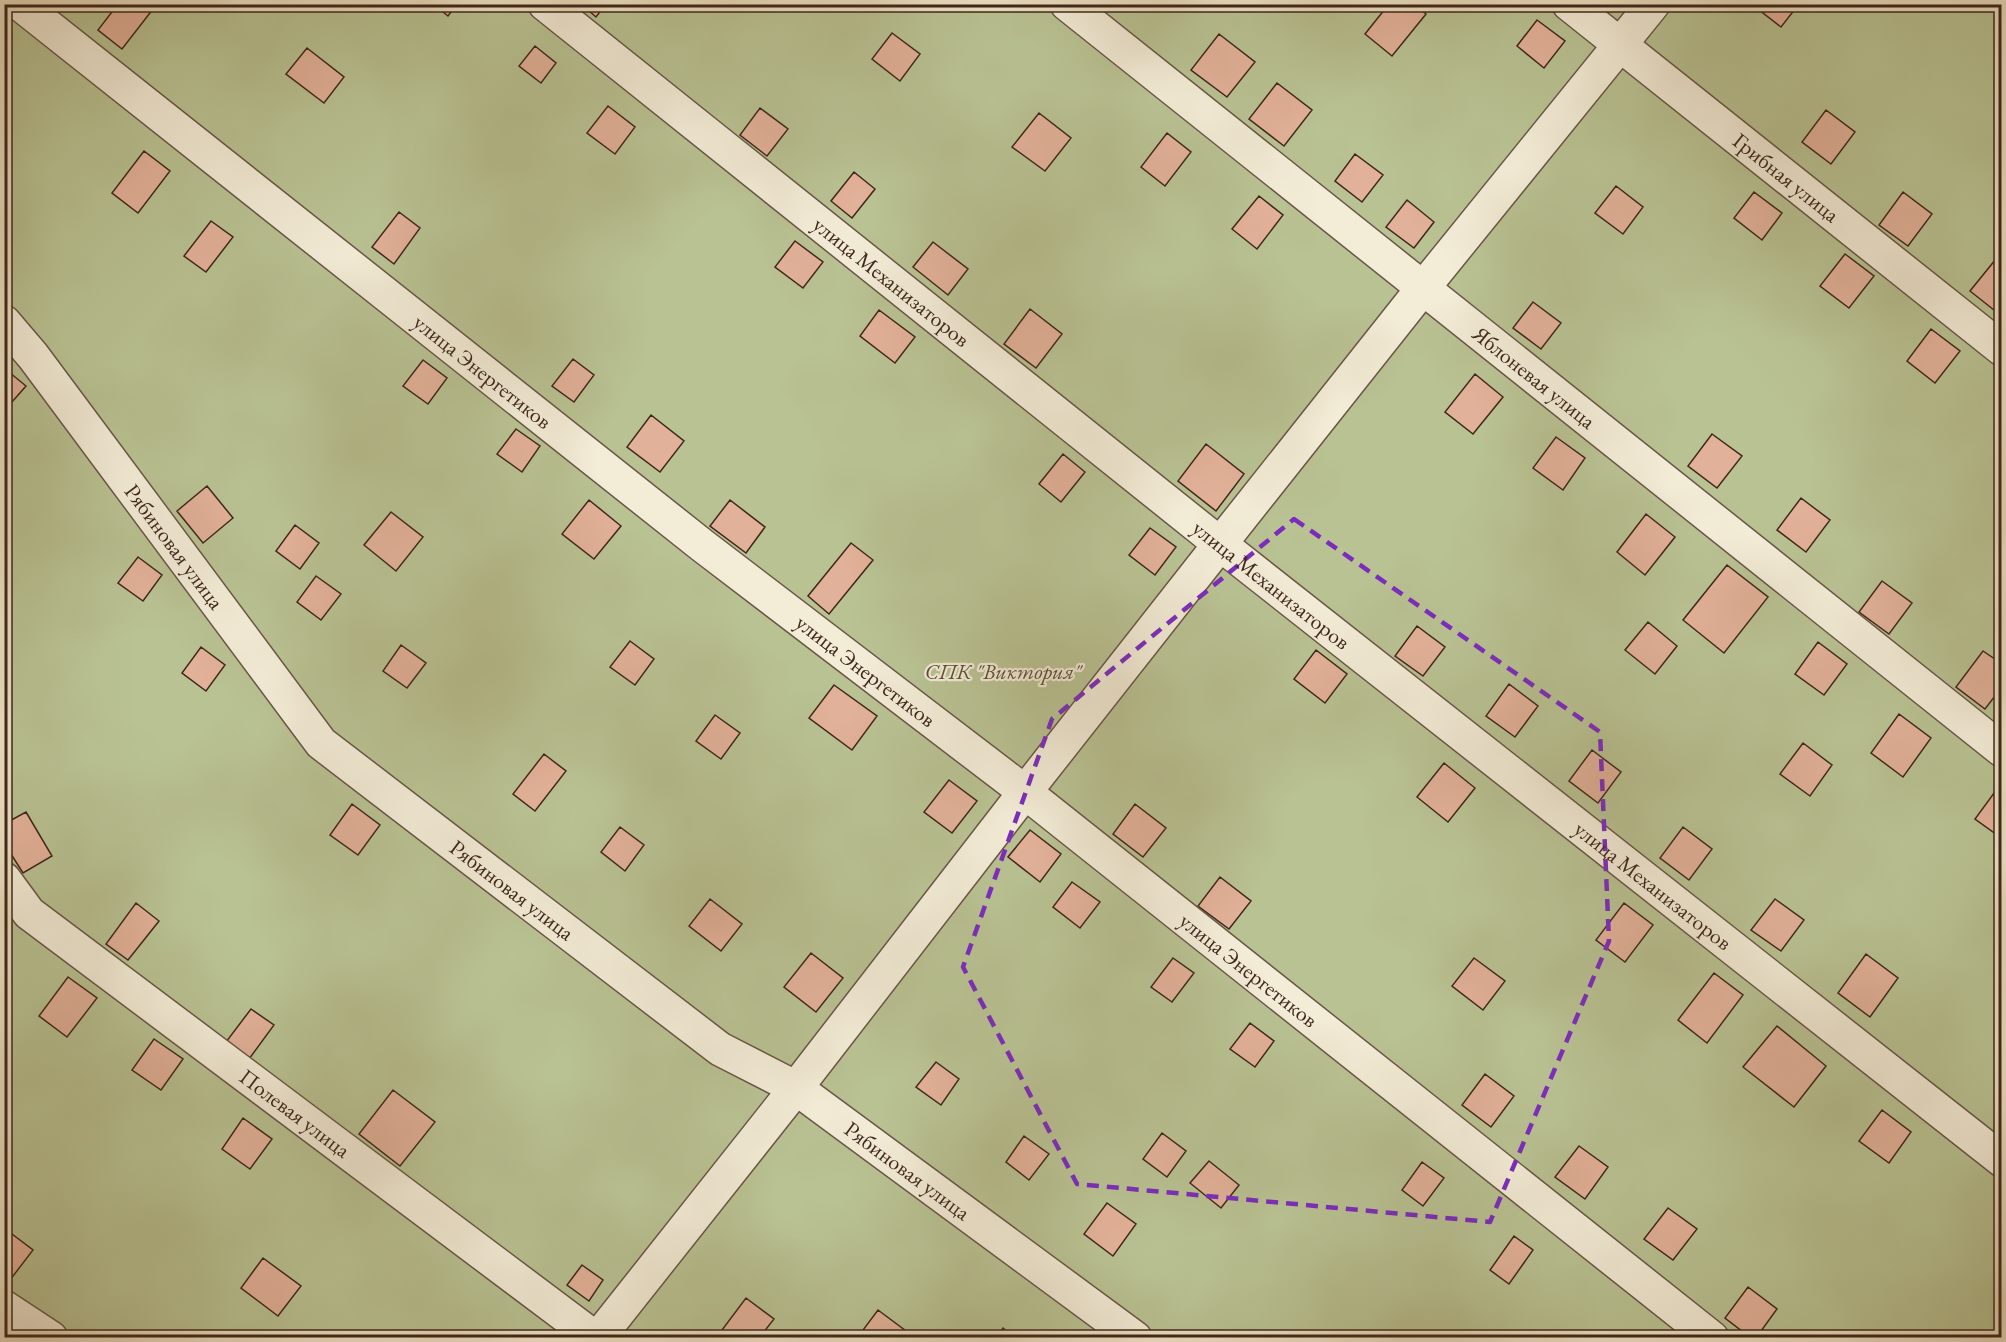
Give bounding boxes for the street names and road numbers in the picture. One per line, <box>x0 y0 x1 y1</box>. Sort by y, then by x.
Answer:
street label: Грибная улица <box>1727 126 1846 229</box>
street label: улица Механизаторов <box>807 210 976 353</box>
street label: улица Энергетиков <box>408 307 558 435</box>
street label: Яблоневая улица <box>1466 318 1602 435</box>
street label: Рябиновая улица <box>118 478 231 615</box>
street label: улица Механизаторов <box>1187 513 1356 656</box>
street label: улица Энергетиков <box>790 608 942 733</box>
street label: улица Механизаторов <box>1568 814 1738 956</box>
street label: Рябиновая улица <box>444 833 581 947</box>
street label: улица Энергетиков <box>1174 906 1324 1034</box>
street label: Полевая улица <box>234 1062 357 1164</box>
street label: Рябиновая улица <box>839 1114 977 1226</box>

